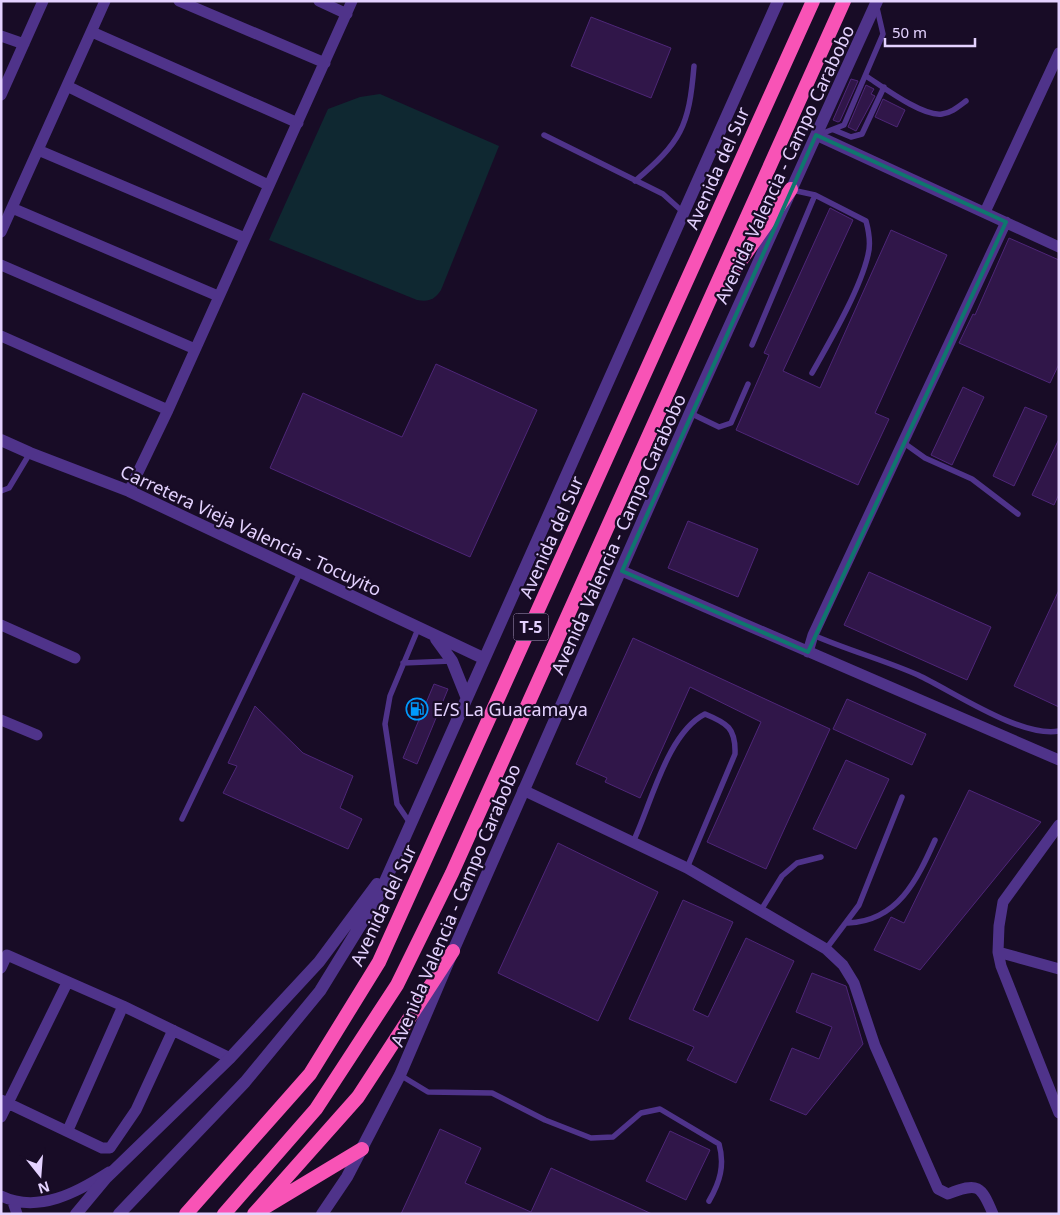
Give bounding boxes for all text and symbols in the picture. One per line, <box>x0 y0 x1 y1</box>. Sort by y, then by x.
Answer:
scale bar <box>885 15 975 47</box>
street label: Avenida Valencia - Campo Carabobo <box>709 21 859 307</box>
text: 50 m <box>892 22 927 42</box>
street label: Avenida del Sur <box>679 103 755 233</box>
street label: Avenida Valencia - Campo Carabobo <box>545 390 691 678</box>
street label: Carretera Vieja Valencia - Tocuyito <box>117 459 385 601</box>
street label: Avenida del Sur <box>513 472 589 602</box>
road number: T-5 <box>514 614 548 640</box>
fuel station icon: E/S La Guacamaya <box>405 697 429 721</box>
place label: E/S La Guacamaya <box>433 697 588 721</box>
street label: Avenida Valencia - Campo Carabobo <box>384 760 526 1050</box>
street label: Avenida del Sur <box>344 840 422 970</box>
north arrow <box>15 1150 65 1200</box>
text: N <box>36 1177 52 1199</box>

